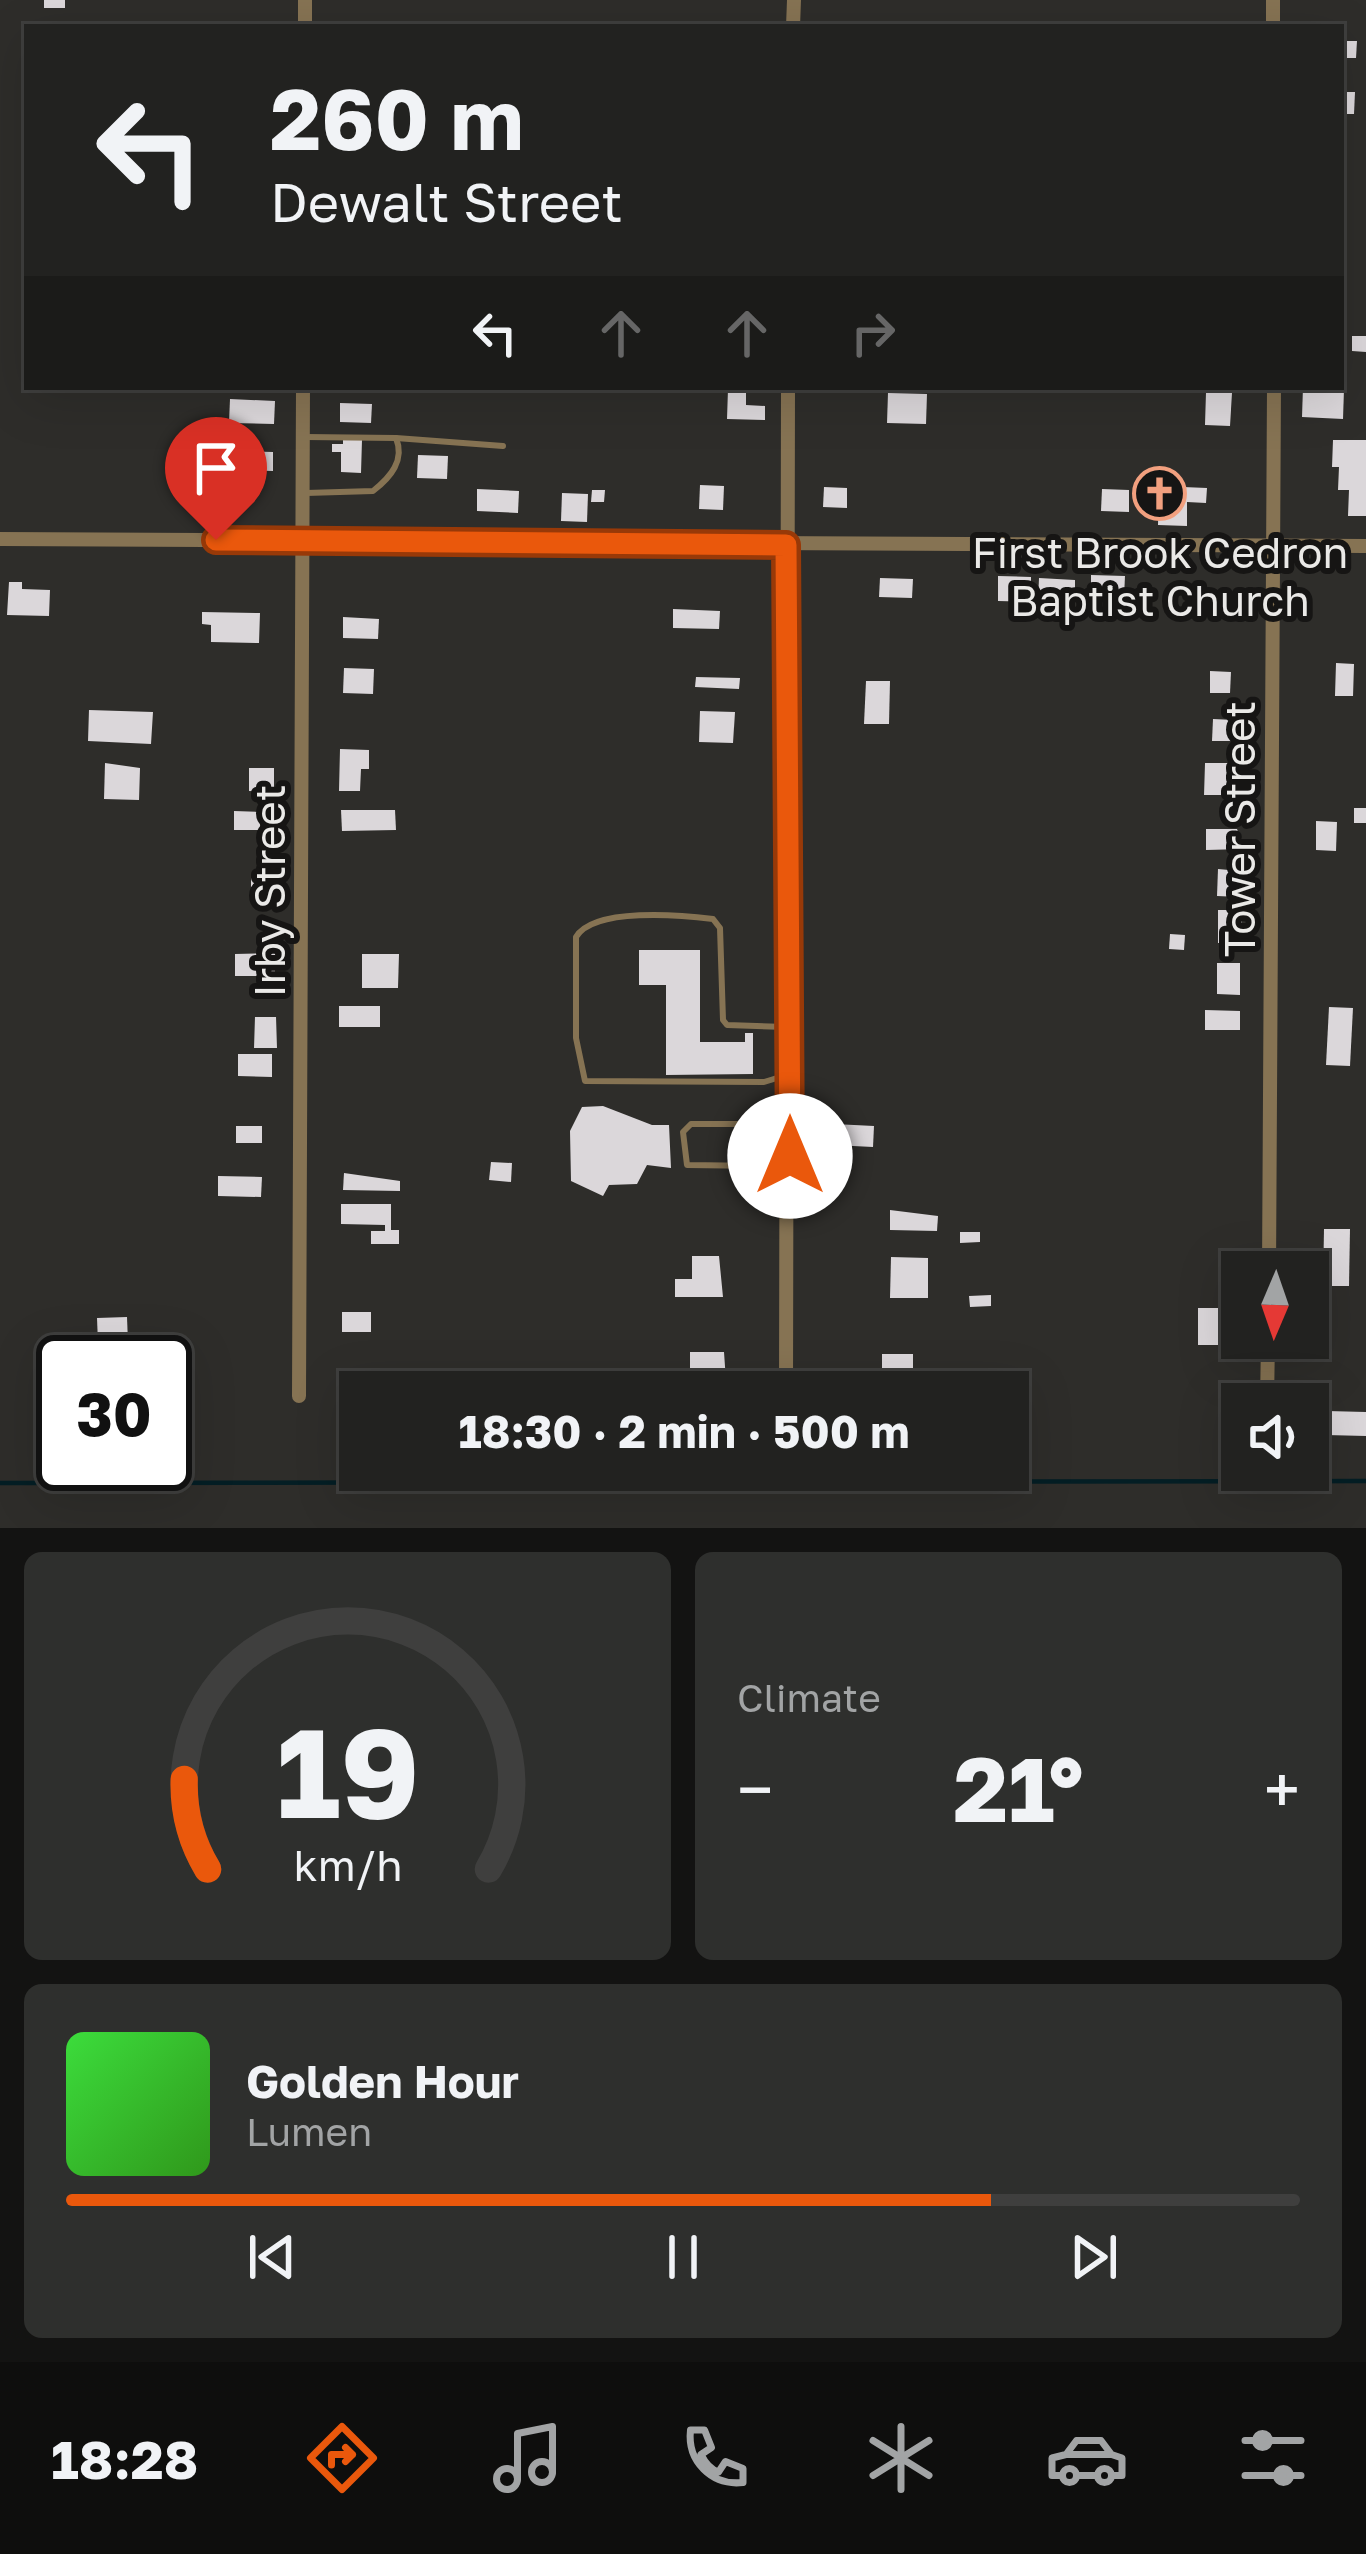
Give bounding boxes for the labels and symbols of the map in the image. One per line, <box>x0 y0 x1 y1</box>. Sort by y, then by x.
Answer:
pin <box>165 417 267 540</box>
church icon: First Brook Cedron Baptist Church <box>1132 465 1188 521</box>
place label: First Brook Cedron Baptist Church <box>972 527 1348 625</box>
street label: Tower Street <box>1214 701 1264 957</box>
street label: Irby Street <box>244 785 294 997</box>
position arrow <box>727 1093 853 1219</box>
north arrow <box>1221 1251 1329 1359</box>
speed limit sign: 30 <box>36 1335 192 1491</box>

